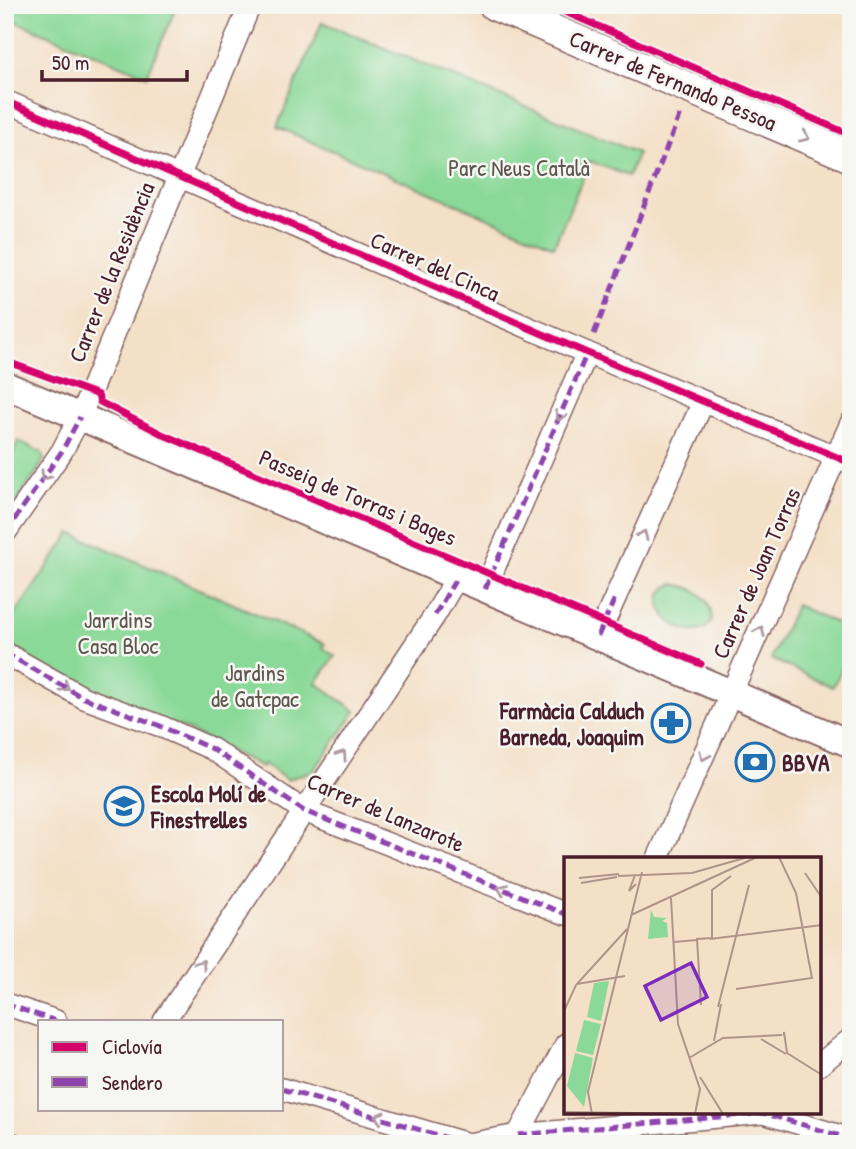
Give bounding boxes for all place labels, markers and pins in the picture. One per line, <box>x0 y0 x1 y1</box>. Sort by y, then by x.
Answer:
place label: Farmàcia Calduch Barneda, Joaquim <box>499 695 644 753</box>
pharmacy icon: Farmàcia Calduch Barneda, Joaquim <box>650 702 692 744</box>
bank icon: BBVA <box>734 741 776 783</box>
place label: BBVA <box>782 747 830 778</box>
place label: Escola Molí de Finestrelles <box>150 778 267 835</box>
school or university icon: Escola Molí de Finestrelles <box>103 785 145 827</box>

